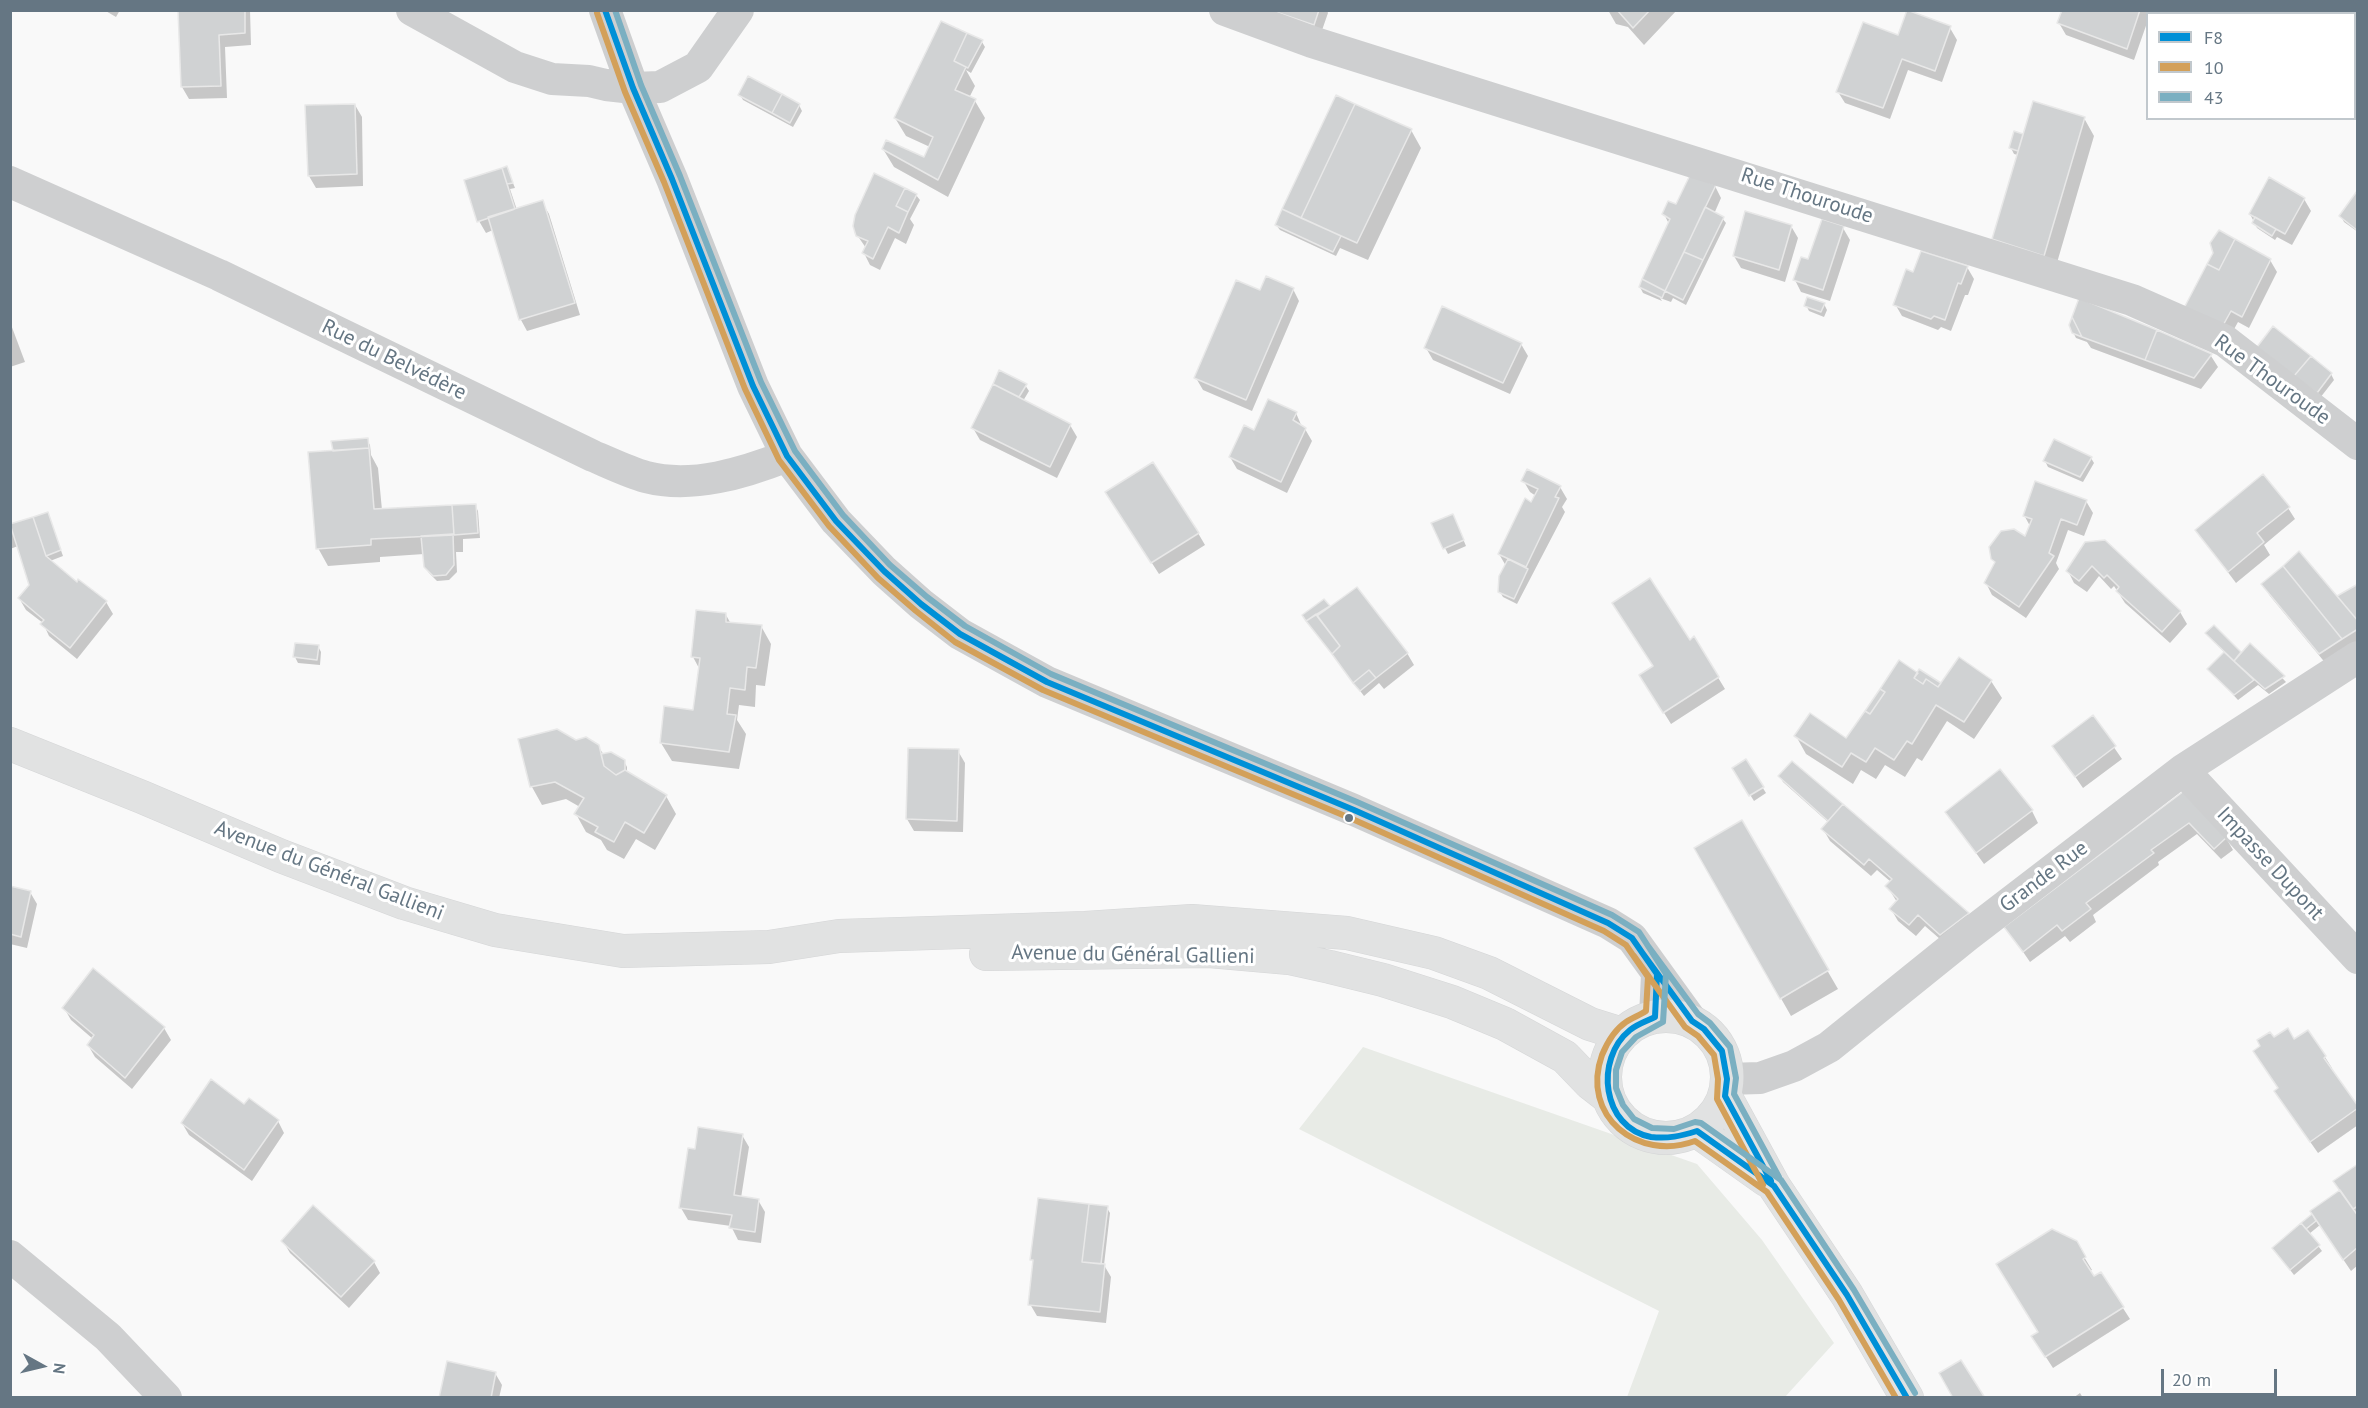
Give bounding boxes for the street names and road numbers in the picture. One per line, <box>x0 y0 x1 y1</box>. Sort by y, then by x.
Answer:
street label: Rue Thouroude <box>1738 163 1876 229</box>
street label: Rue du Belvédère <box>318 314 470 406</box>
street label: Rue Thouroude <box>2209 329 2335 431</box>
street label: Impasse Dupont <box>2211 802 2329 926</box>
street label: Avenue du Général Gallieni <box>211 816 447 926</box>
street label: Grande Rue <box>1995 836 2093 918</box>
street label: Avenue du Général Gallieni <box>1011 940 1255 970</box>

